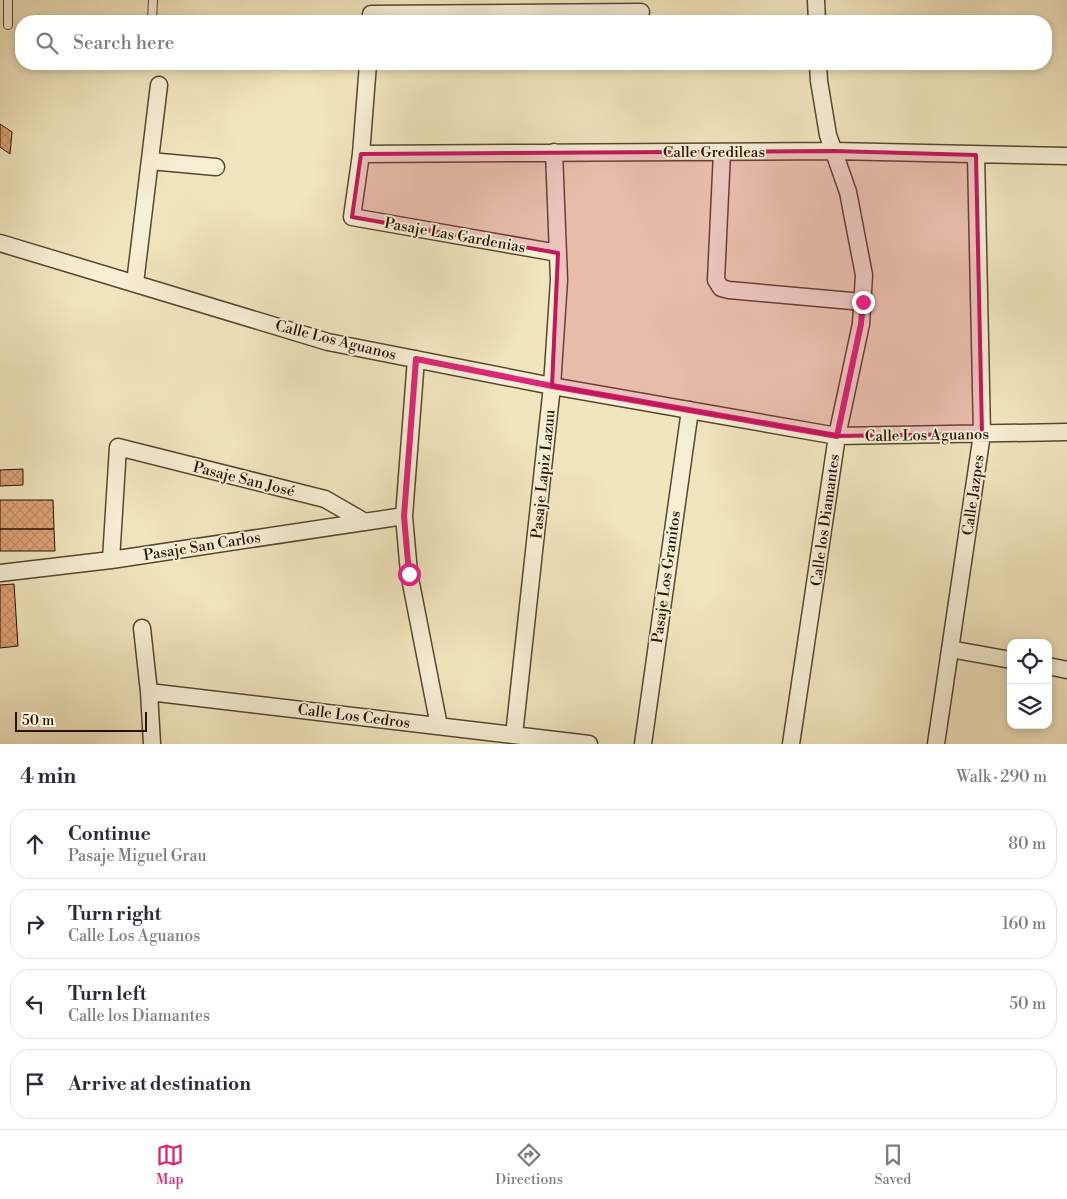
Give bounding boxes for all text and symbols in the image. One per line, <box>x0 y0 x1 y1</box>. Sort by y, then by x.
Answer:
search box <box>15 15 1052 70</box>
icon: search <box>33 29 61 57</box>
text: Search here <box>73 31 174 55</box>
street label: Calle Gredileas <box>663 143 765 162</box>
street label: Pasaje Las Gardenias <box>383 214 527 257</box>
route end <box>852 291 875 314</box>
street label: Calle Los Aguanos <box>273 316 398 365</box>
street label: Pasaje Lapiz Lazuu <box>527 408 560 540</box>
street label: Calle Los Aguanos <box>865 425 989 446</box>
street label: Calle los Diamantes <box>807 453 844 587</box>
street label: Calle Jazpes <box>958 453 989 537</box>
street label: Pasaje San José <box>191 458 297 501</box>
street label: Pasaje Los Granitos <box>648 510 685 645</box>
street label: Pasaje San Carlos <box>142 528 262 565</box>
route start <box>398 563 421 586</box>
map controls <box>1007 639 1052 729</box>
button: locate <box>1007 639 1052 684</box>
button: layers <box>1007 684 1052 729</box>
street label: Calle Los Cedros <box>297 700 411 733</box>
scale bar <box>15 709 148 732</box>
text: 50 m <box>22 712 54 730</box>
text: 4 min <box>20 764 76 790</box>
text: Walk · 290 m <box>956 767 1047 787</box>
text: Continue <box>68 822 151 846</box>
icon: ahead <box>21 830 49 858</box>
text: 80 m <box>1008 834 1046 854</box>
text: Pasaje Miguel Grau <box>68 846 207 866</box>
text: Turn right <box>68 902 161 926</box>
icon: right <box>21 910 49 938</box>
text: 160 m <box>1002 914 1046 934</box>
text: Calle Los Aguanos <box>68 926 200 946</box>
text: Turn left <box>68 982 147 1006</box>
icon: left <box>21 990 49 1018</box>
text: 50 m <box>1009 994 1046 1014</box>
text: Calle los Diamantes <box>68 1006 210 1026</box>
icon: arrive <box>21 1070 49 1098</box>
text: Arrive at destination <box>68 1072 251 1096</box>
tab: Map <box>156 1141 184 1189</box>
tab: Directions <box>495 1141 563 1189</box>
tab: Saved <box>874 1141 911 1189</box>

